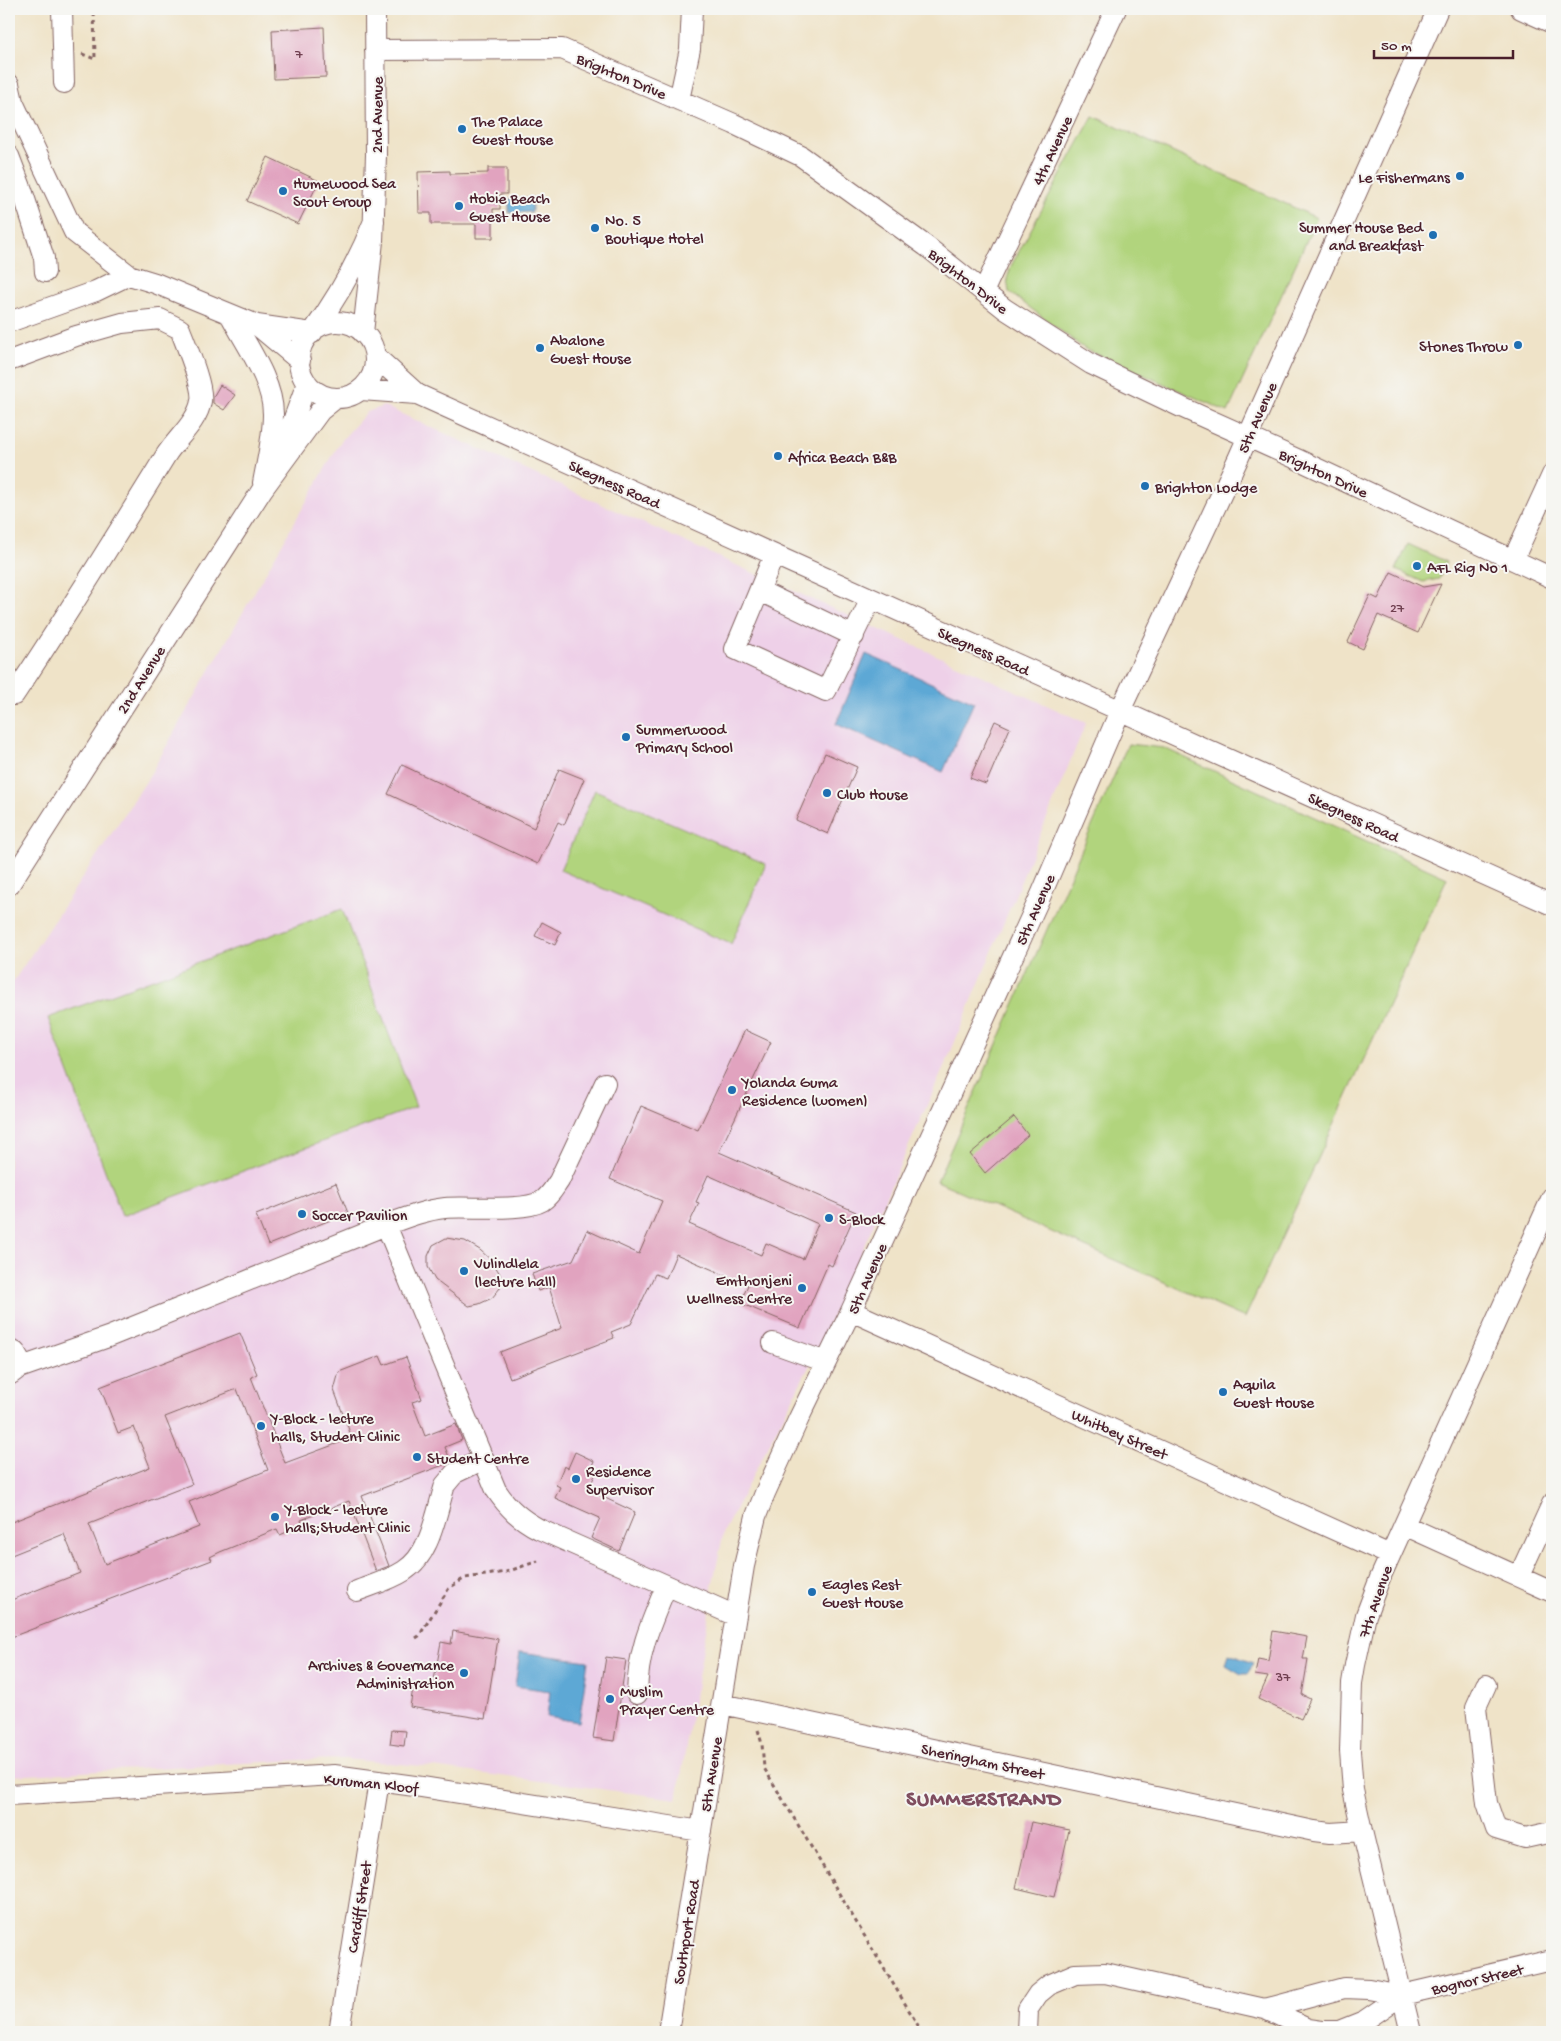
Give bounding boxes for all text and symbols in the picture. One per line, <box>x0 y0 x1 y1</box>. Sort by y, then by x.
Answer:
scale bar <box>1374 28 1512 60</box>
text: 50 m <box>1381 38 1412 56</box>
house number: 7 <box>294 47 303 64</box>
street label: Brighton Drive <box>572 50 669 106</box>
street label: 2nd Avenue <box>370 76 389 153</box>
street label: 4th Avenue <box>1030 113 1079 189</box>
place label: The Palace Guest House <box>471 114 554 151</box>
marker: The Palace Guest House <box>456 123 468 135</box>
place label: Le Fishermans <box>1358 170 1451 189</box>
marker: Le Fishermans <box>1454 170 1466 182</box>
place label: Humewood Sea Scout Group <box>293 176 397 213</box>
marker: Humewood Sea Scout Group <box>277 185 289 197</box>
place label: Hobie Beach Guest House <box>469 191 551 228</box>
marker: Hobie Beach Guest House <box>453 200 465 212</box>
place label: No. 5 Boutique Hotel <box>604 213 704 250</box>
place label: Summer House Bed and Breakfast <box>1299 220 1425 257</box>
marker: No. 5 Boutique Hotel <box>589 222 601 234</box>
marker: Summer House Bed and Breakfast <box>1427 229 1439 241</box>
street label: Brighton Drive <box>922 245 1011 320</box>
place label: Abalone Guest House <box>550 333 632 370</box>
place label: Stones Throw <box>1419 339 1509 358</box>
marker: Stones Throw <box>1512 339 1524 351</box>
marker: Abalone Guest House <box>534 342 546 354</box>
street label: 5th Avenue <box>1235 379 1284 457</box>
street label: Brighton Drive <box>1274 446 1371 504</box>
marker: Africa Beach B&B <box>772 450 784 462</box>
place label: Africa Beach B&B <box>788 450 897 469</box>
street label: Skegness Road <box>565 458 664 516</box>
marker: Brighton Lodge <box>1139 480 1151 492</box>
place label: Brighton Lodge <box>1154 480 1258 499</box>
marker: AFL Rig No 1 <box>1411 560 1423 572</box>
place label: AFL Rig No 1 <box>1427 560 1508 579</box>
house number: 27 <box>1390 601 1405 618</box>
street label: Skegness Road <box>934 625 1033 683</box>
street label: 2nd Avenue <box>115 643 172 718</box>
place label: Summerwood Primary School <box>635 722 733 759</box>
marker: Summerwood Primary School <box>620 731 632 743</box>
marker: Club House <box>821 787 833 799</box>
place label: Club House <box>837 787 909 806</box>
street label: Skegness Road <box>1304 790 1403 849</box>
street label: 5th Avenue <box>1013 871 1062 949</box>
place label: Yolanda Guma Residence (women) <box>740 1075 868 1112</box>
marker: Yolanda Guma Residence (women) <box>726 1084 738 1096</box>
marker: Soccer Pavilion <box>296 1208 308 1220</box>
place label: Soccer Pavilion <box>312 1208 408 1227</box>
marker: S-Block <box>823 1212 835 1224</box>
place label: S-Block <box>839 1212 886 1231</box>
street label: 5th Avenue <box>845 1240 894 1318</box>
place label: Vulindlela (lecture hall) <box>473 1256 557 1293</box>
marker: Vulindlela (lecture hall) <box>458 1265 470 1277</box>
place label: Emthonjeni Wellness Centre <box>687 1273 793 1310</box>
marker: Emthonjeni Wellness Centre <box>796 1282 808 1294</box>
place label: Aquila Guest House <box>1233 1377 1315 1414</box>
marker: Aquila Guest House <box>1217 1386 1229 1398</box>
street label: Whitbey Street <box>1068 1407 1171 1466</box>
place label: Y-Block - lecture halls, Student Clinic <box>269 1411 400 1448</box>
marker: Y-Block - lecture halls, Student Clinic <box>255 1420 267 1432</box>
marker: Student Centre <box>411 1451 423 1463</box>
place label: Student Centre <box>427 1451 530 1470</box>
place label: Residence Supervisor <box>586 1464 654 1501</box>
marker: Residence Supervisor <box>570 1473 582 1485</box>
place label: Y-Block - lecture halls;Student Clinic <box>283 1502 410 1539</box>
marker: Y-Block - lecture halls;Student Clinic <box>269 1511 281 1523</box>
street label: 7th Avenue <box>1356 1563 1399 1642</box>
place label: Eagles Rest Guest House <box>822 1577 904 1614</box>
marker: Eagles Rest Guest House <box>806 1586 818 1598</box>
place label: Archives & Governance Administration <box>308 1658 455 1695</box>
marker: Archives & Governance Administration <box>458 1667 470 1679</box>
house number: 37 <box>1275 1670 1291 1687</box>
place label: Muslim Prayer Centre <box>619 1684 715 1721</box>
marker: Muslim Prayer Centre <box>604 1693 616 1705</box>
street label: 5th Avenue <box>698 1735 729 1813</box>
street label: Sheringham Street <box>919 1741 1047 1786</box>
street label: Kuruman Kloof <box>322 1771 420 1800</box>
district label: SUMMERSTRAND <box>906 1789 1062 1814</box>
street label: Cardiff Street <box>345 1859 378 1955</box>
street label: Southport Road <box>671 1877 706 1986</box>
street label: Bognor Street <box>1429 1961 1527 2001</box>

